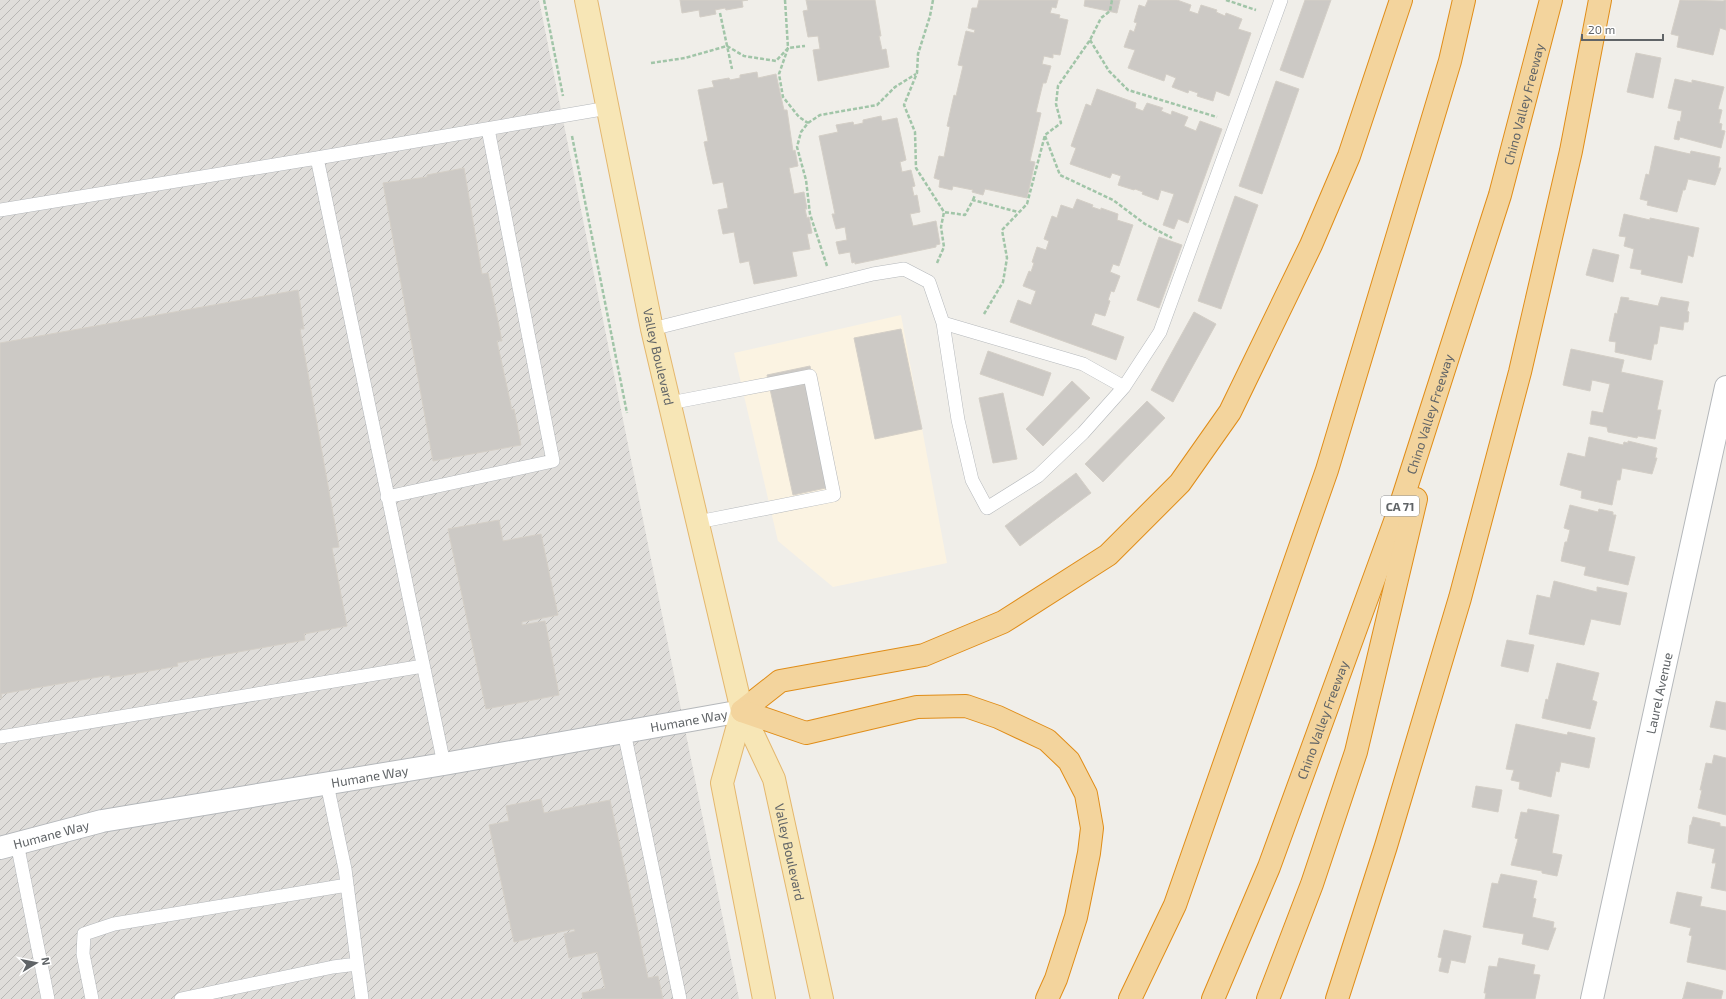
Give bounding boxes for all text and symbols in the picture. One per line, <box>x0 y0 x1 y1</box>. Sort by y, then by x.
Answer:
scale bar <box>1582 16 1663 42</box>
text: 20 m <box>1588 22 1615 36</box>
street label: Chino Valley Freeway <box>1500 41 1547 167</box>
street label: Valley Boulevard <box>640 307 678 407</box>
street label: Chino Valley Freeway <box>1403 352 1456 476</box>
road number: CA 71 <box>1381 496 1419 516</box>
street label: Laurel Avenue <box>1642 651 1676 736</box>
street label: Chino Valley Freeway <box>1294 658 1352 781</box>
street label: Humane Way <box>649 706 729 735</box>
street label: Humane Way <box>330 762 410 791</box>
street label: Valley Boulevard <box>772 802 808 902</box>
street label: Humane Way <box>11 817 91 852</box>
north arrow <box>16 943 56 983</box>
text: N <box>39 956 53 966</box>

